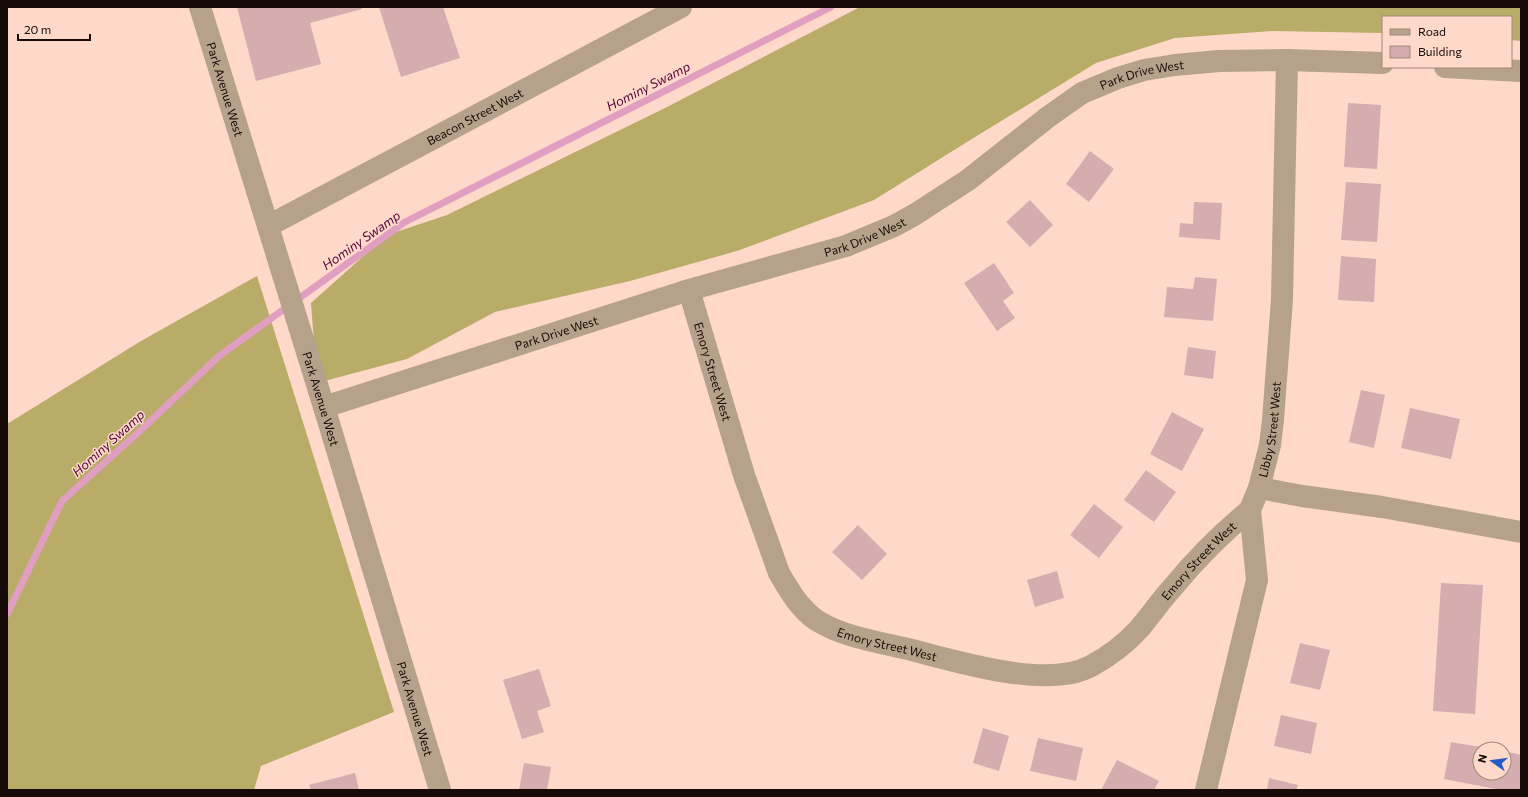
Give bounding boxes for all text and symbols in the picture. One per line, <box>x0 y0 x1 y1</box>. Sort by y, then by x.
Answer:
scale bar <box>18 16 90 42</box>
legend <box>1382 16 1512 68</box>
text: 20 m <box>24 22 51 36</box>
text: Road <box>1418 24 1446 38</box>
street label: Park Avenue West <box>204 40 247 138</box>
text: Building <box>1418 44 1462 58</box>
street label: Park Drive West <box>1097 57 1185 92</box>
water label: Hominy Swamp <box>603 58 693 114</box>
street label: Beacon Street West <box>424 85 525 148</box>
water label: Hominy Swamp <box>319 207 404 273</box>
street label: Park Drive West <box>822 214 908 259</box>
street label: Park Drive West <box>513 313 600 352</box>
street label: Emory Street West <box>692 320 735 423</box>
street label: Park Avenue West <box>300 350 342 448</box>
street label: Libby Street West <box>1255 381 1283 479</box>
water label: Hominy Swamp <box>68 406 148 480</box>
street label: Emory Street West <box>1158 518 1239 603</box>
street label: Emory Street West <box>835 624 939 663</box>
street label: Park Avenue West <box>394 660 436 758</box>
north arrow <box>1472 741 1512 781</box>
text: N <box>1475 753 1489 764</box>

